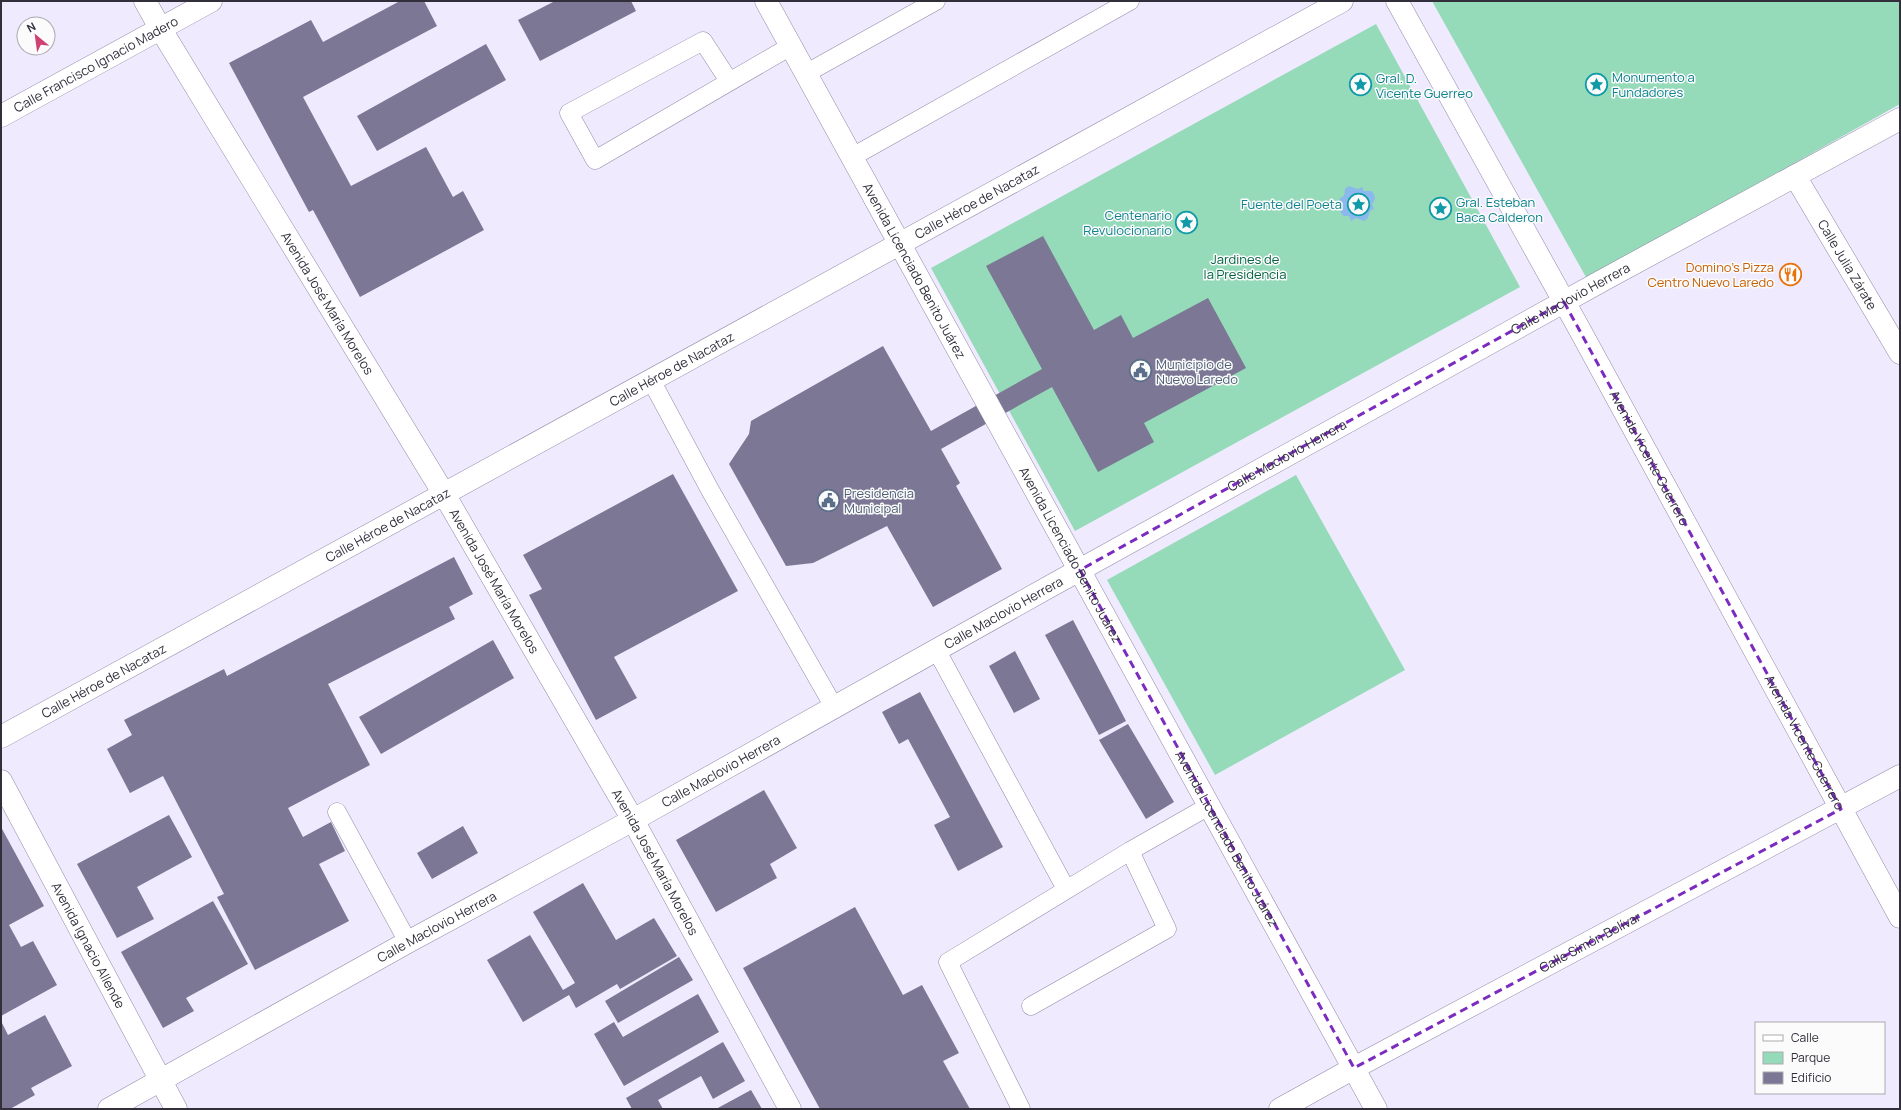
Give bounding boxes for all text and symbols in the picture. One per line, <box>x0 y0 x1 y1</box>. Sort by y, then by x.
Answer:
street label: Calle Francisco Ignacio Madero <box>10 12 181 116</box>
north arrow <box>16 16 56 56</box>
text: N <box>24 18 38 35</box>
place label: Monumento a Fundadores <box>1612 68 1695 101</box>
place label: Gral. D. Vicente Guerreo <box>1376 69 1473 102</box>
place icon: Monumento a Fundadores <box>1584 71 1610 97</box>
place icon: Gral. D. Vicente Guerreo <box>1348 72 1374 98</box>
street label: Calle Héroe de Nacataz <box>911 160 1042 243</box>
street label: Avenida Licenciado Benito Juárez <box>859 180 970 362</box>
place icon: Fuente del Poeta <box>1345 191 1371 217</box>
place label: Gral. Esteban Baca Calderon <box>1456 193 1543 226</box>
place label: Fuente del Poeta <box>1241 195 1342 213</box>
place icon: Gral. Esteban Baca Calderon <box>1428 196 1454 222</box>
place label: Centenario Revulocionario <box>1083 206 1172 239</box>
place icon: Centenario Revulocionario <box>1174 209 1200 235</box>
street label: Calle Julia Zárate <box>1814 216 1882 313</box>
street label: Avenida José María Morelos <box>277 228 378 378</box>
park label: Jardines de la Presidencia <box>1204 250 1286 283</box>
street label: Calle Maclovio Herrera <box>1507 258 1633 339</box>
place label: Domino's Pizza Centro Nuevo Laredo <box>1648 258 1774 291</box>
restaurant icon: Domino's Pizza Centro Nuevo Laredo <box>1777 261 1803 287</box>
street label: Calle Héroe de Nacataz <box>606 327 737 410</box>
place label: Municipio de Nuevo Laredo <box>1156 355 1238 388</box>
public building icon: Municipio de Nuevo Laredo <box>1127 358 1153 384</box>
street label: Avenida Vicente Guerrero <box>1605 387 1694 529</box>
street label: Calle Maclovio Herrera <box>1224 415 1350 496</box>
street label: Avenida Licenciado Benito Juárez <box>1015 463 1127 646</box>
street label: Calle Héroe de Nacataz <box>322 483 453 566</box>
place label: Presidencia Municipal <box>844 484 914 517</box>
public building icon: Presidencia Municipal <box>815 487 841 513</box>
street label: Avenida José María Morelos <box>445 505 543 657</box>
street label: Calle Maclovio Herrera <box>941 572 1066 653</box>
street label: Calle Héroe de Nacataz <box>38 639 169 722</box>
street label: Avenida Vicente Guerrero <box>1761 671 1849 813</box>
street label: Calle Maclovio Herrera <box>658 730 783 811</box>
street label: Avenida Licenciado Benito Juárez <box>1171 747 1283 930</box>
street label: Avenida José María Morelos <box>608 785 703 939</box>
street label: Avenida Ignacio Allende <box>48 879 130 1012</box>
street label: Calle Maclovio Herrera <box>374 887 500 967</box>
street label: Calle Simón Bolívar <box>1536 907 1644 976</box>
legend <box>1755 1022 1885 1094</box>
text: Calle <box>1791 1029 1819 1046</box>
text: Parque <box>1791 1049 1830 1066</box>
text: Edificio <box>1791 1069 1831 1086</box>

